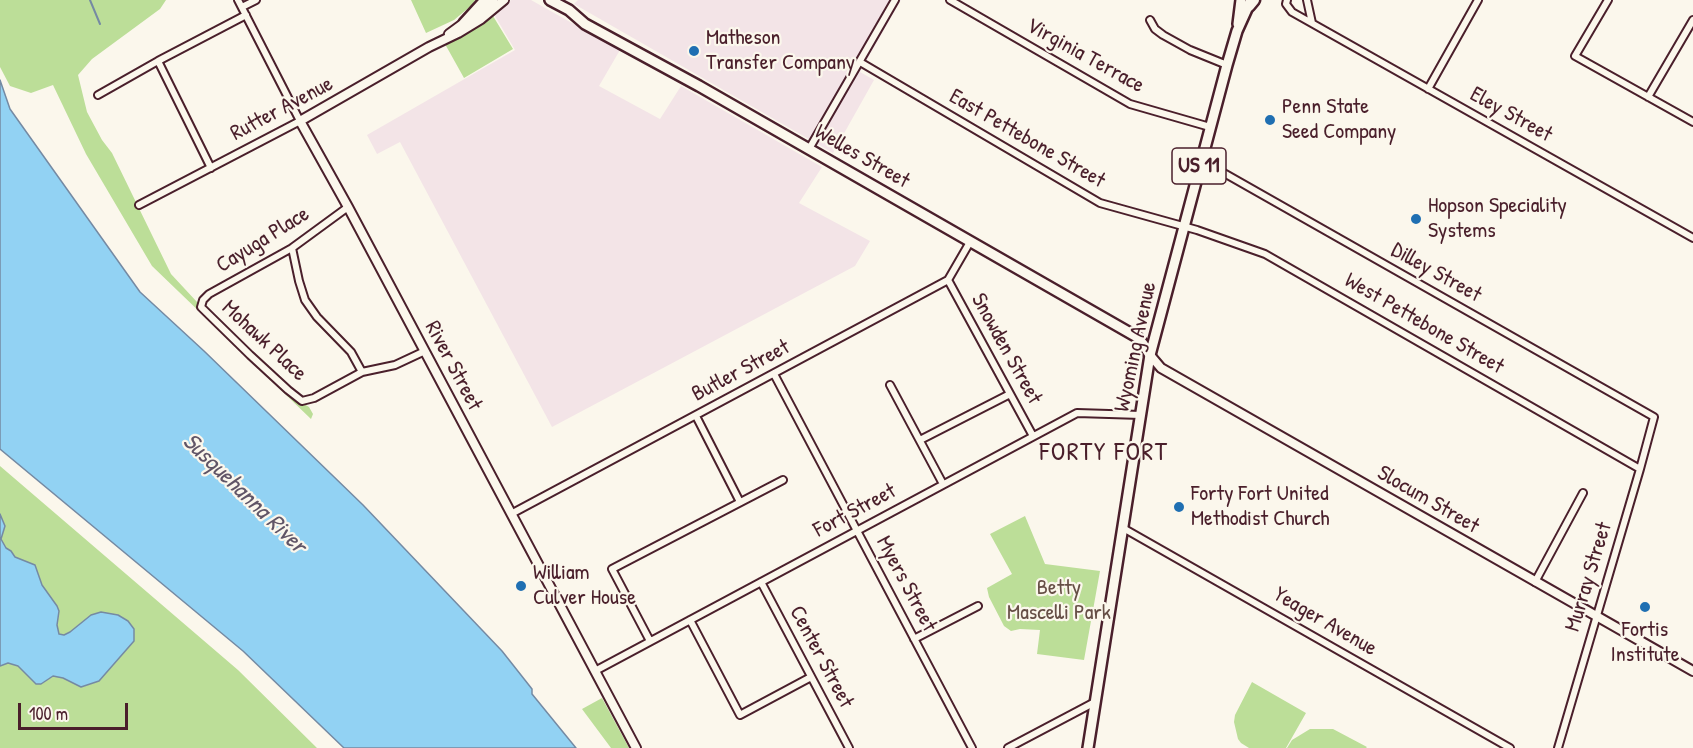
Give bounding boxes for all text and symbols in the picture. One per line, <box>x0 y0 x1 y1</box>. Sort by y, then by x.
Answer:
street label: Virginia Terrace <box>1021 13 1149 99</box>
place label: Matheson Transfer Company <box>706 25 855 76</box>
marker: Matheson Transfer Company <box>687 44 701 58</box>
street label: Rutter Avenue <box>226 71 338 147</box>
street label: Eley Street <box>1465 82 1557 148</box>
street label: East Pettebone Street <box>944 84 1110 194</box>
place label: Penn State Seed Company <box>1282 94 1396 146</box>
marker: Penn State Seed Company <box>1263 113 1277 127</box>
street label: Welles Street <box>810 119 914 195</box>
road number: US 11 <box>1172 148 1226 184</box>
place label: Hopson Speciality Systems <box>1428 193 1567 244</box>
street label: Cayuga Place <box>212 201 314 279</box>
marker: Hopson Speciality Systems <box>1409 212 1423 226</box>
street label: Dilley Street <box>1386 237 1486 309</box>
street label: West Pettebone Street <box>1340 268 1508 380</box>
street label: Wyoming Avenue <box>1109 280 1163 414</box>
street label: Snowden Street <box>965 289 1047 409</box>
street label: Mohawk Place <box>216 295 312 387</box>
street label: River Street <box>419 317 487 415</box>
street label: Butler Street <box>688 334 794 408</box>
water label: Susquehanna River <box>176 428 312 560</box>
district label: FORTY FORT <box>1040 437 1168 469</box>
street label: Slocum Street <box>1372 460 1484 540</box>
street label: Fort Street <box>809 478 901 544</box>
place label: Forty Fort United Methodist Church <box>1191 481 1329 532</box>
marker: Forty Fort United Methodist Church <box>1172 500 1186 514</box>
street label: Murray Street <box>1560 519 1618 635</box>
street label: Myers Street <box>870 532 942 636</box>
place label: William Culver House <box>533 560 636 612</box>
park label: Betty Mascelli Park <box>1007 575 1111 626</box>
marker: William Culver House <box>514 579 528 593</box>
street label: Yeager Avenue <box>1269 582 1381 662</box>
marker: Fortis Institute <box>1638 600 1652 614</box>
street label: Center Street <box>783 601 859 713</box>
place label: Fortis Institute <box>1611 617 1679 668</box>
scale bar <box>21 691 130 729</box>
text: 100 m <box>29 701 68 726</box>

